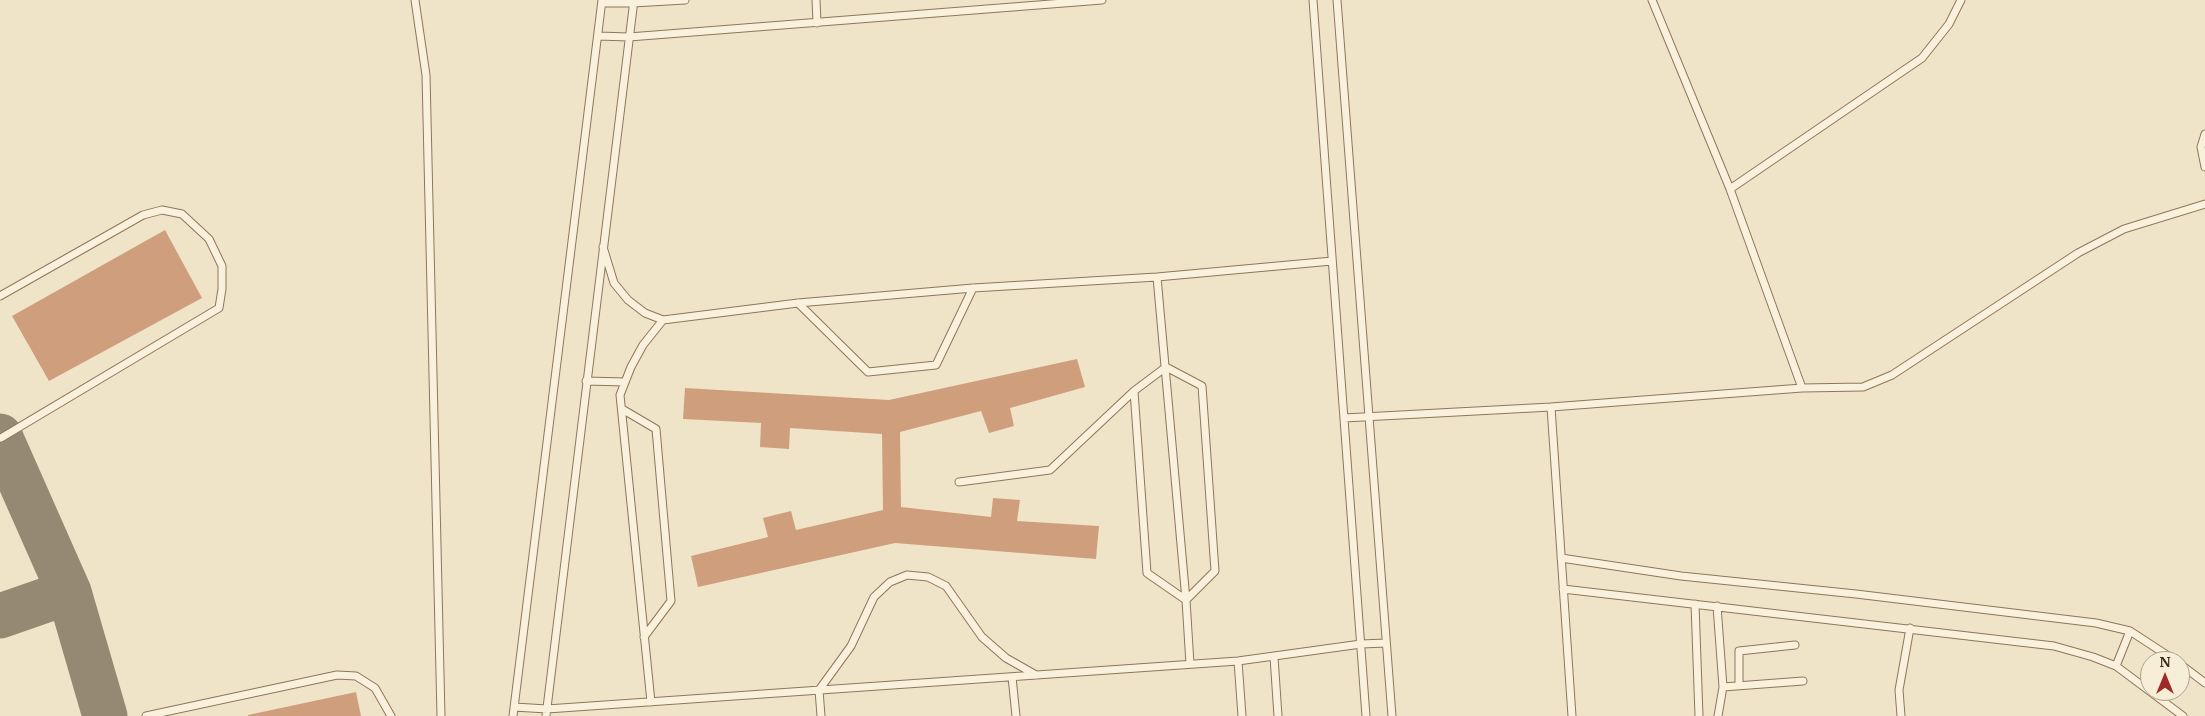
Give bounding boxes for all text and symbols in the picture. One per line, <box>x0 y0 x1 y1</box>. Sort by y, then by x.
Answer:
north arrow <box>2140 651 2190 701</box>
text: N <box>2159 653 2171 671</box>

